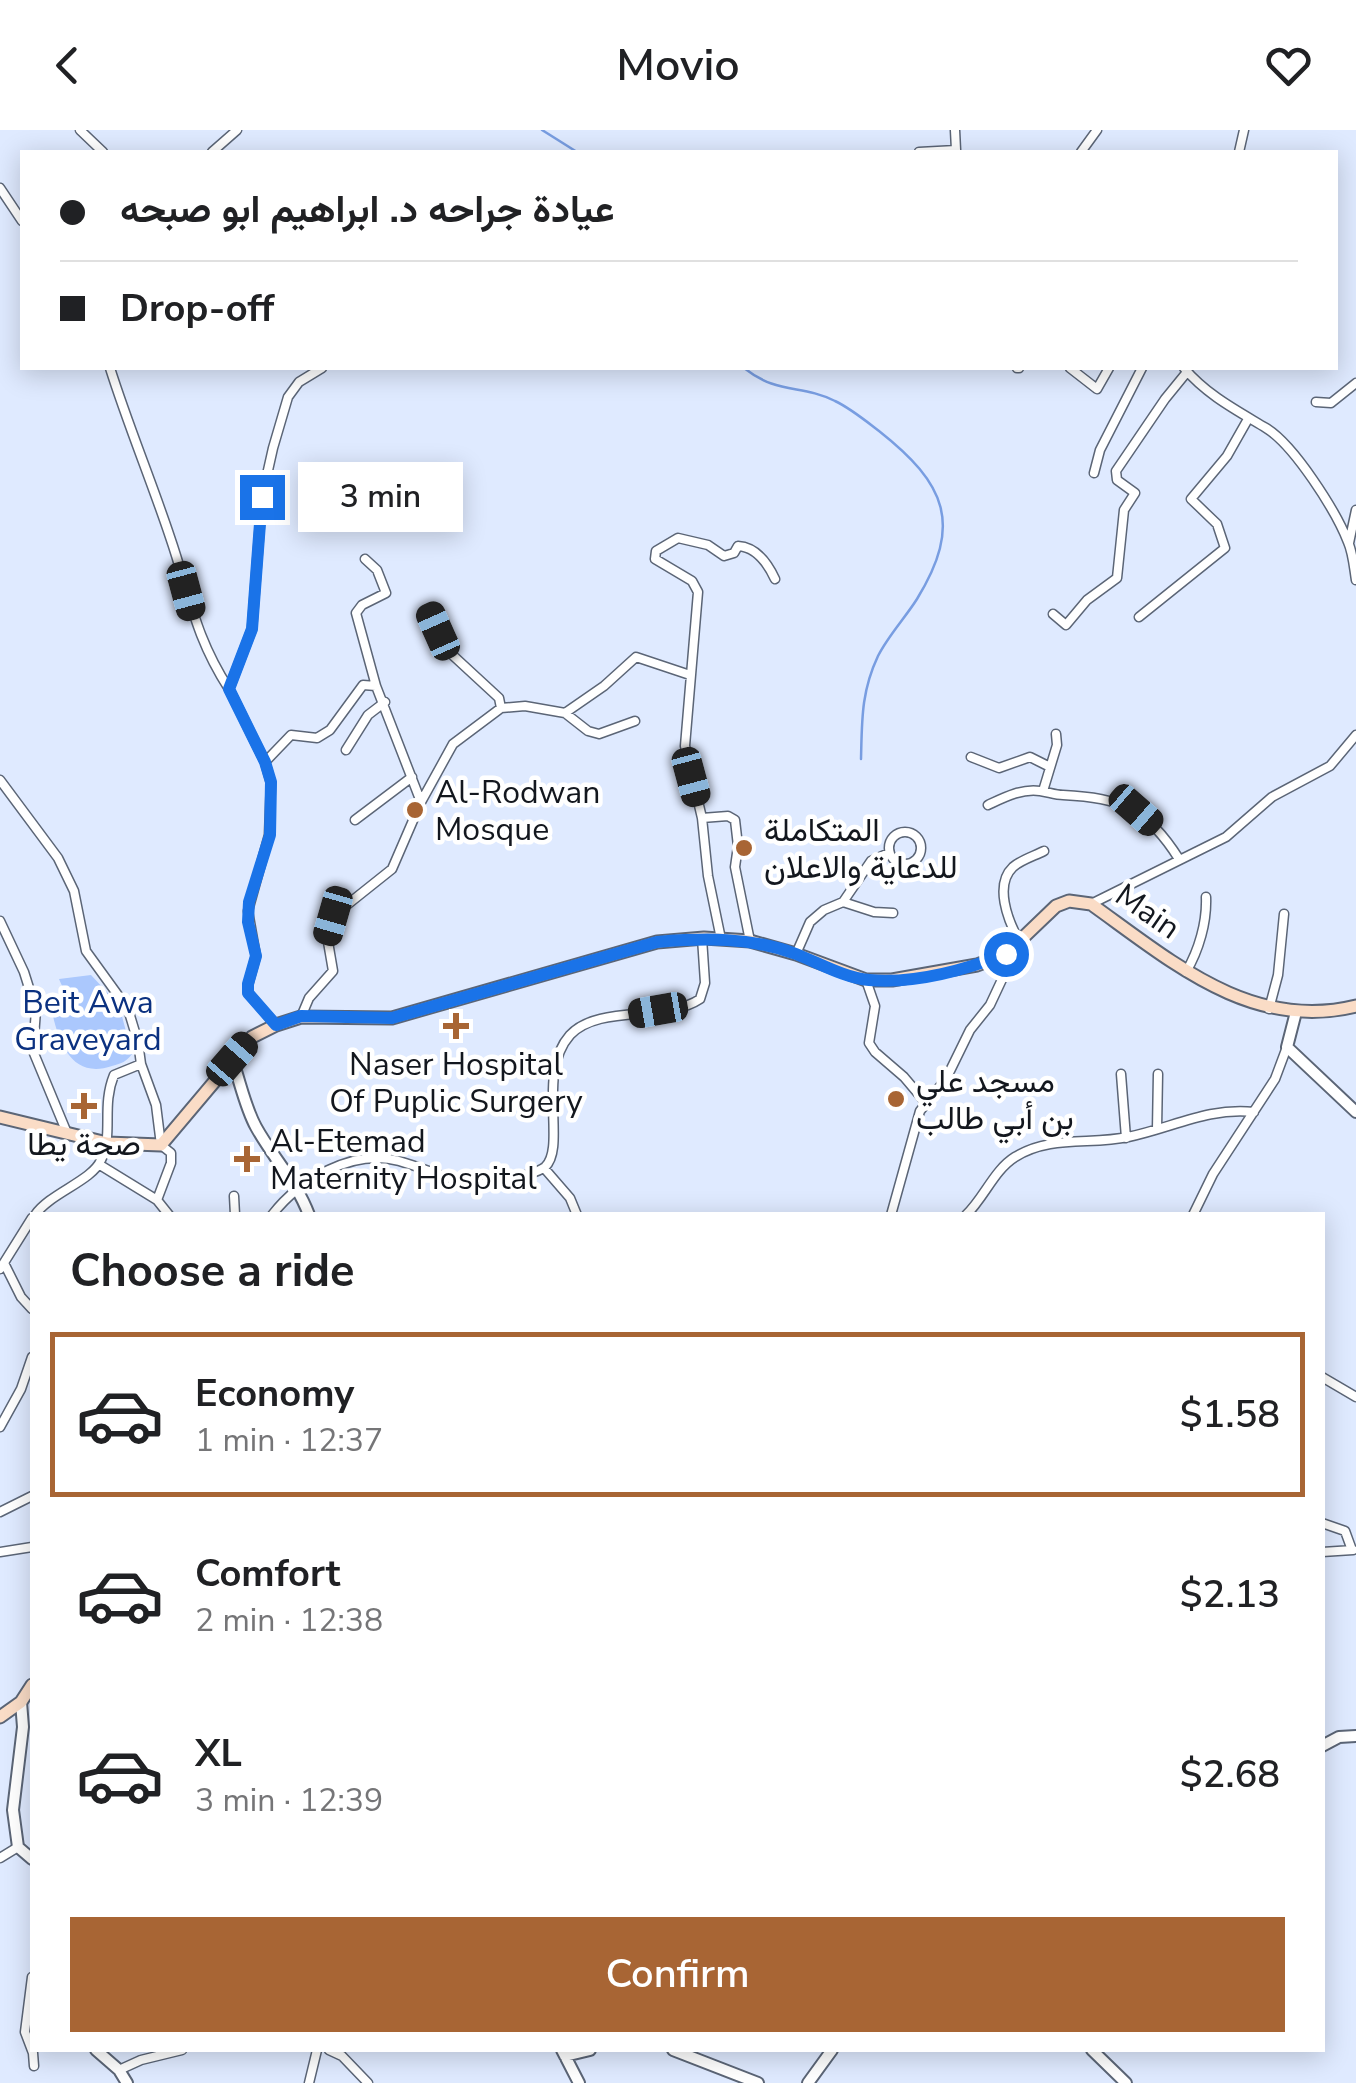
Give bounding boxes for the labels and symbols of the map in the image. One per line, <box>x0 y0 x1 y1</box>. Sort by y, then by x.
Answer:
callout: 3 min <box>297 462 462 532</box>
route end <box>240 475 285 520</box>
car <box>164 558 208 624</box>
car <box>412 597 464 665</box>
car <box>669 744 713 810</box>
place label: Al-Rodwan Mosque <box>435 771 600 851</box>
car <box>1104 779 1168 841</box>
marker: Al-Rodwan Mosque <box>404 799 426 821</box>
place label: المتكاملة للدعاية والاعلان <box>764 809 958 889</box>
marker: المتكاملة للدعاية والاعلان <box>733 837 755 859</box>
street label: Main <box>1107 874 1189 949</box>
car <box>310 883 356 949</box>
route start <box>984 932 1029 977</box>
park label: Beit Awa Graveyard <box>14 981 162 1061</box>
car <box>626 990 690 1030</box>
marker: Naser Hospital Of Puplic Surgery <box>443 1013 469 1039</box>
car <box>201 1027 263 1091</box>
place label: Naser Hospital Of Puplic Surgery <box>329 1043 583 1123</box>
place label: مسجد علي بن أبي طالب <box>916 1060 1074 1144</box>
marker: مسجد علي بن أبي طالب <box>885 1088 907 1110</box>
marker: صحة يطا <box>71 1093 97 1119</box>
place label: Al-Etemad Maternity Hospital <box>270 1120 537 1200</box>
place label: صحة يطا <box>27 1123 141 1166</box>
marker: Al-Etemad Maternity Hospital <box>234 1146 260 1172</box>

